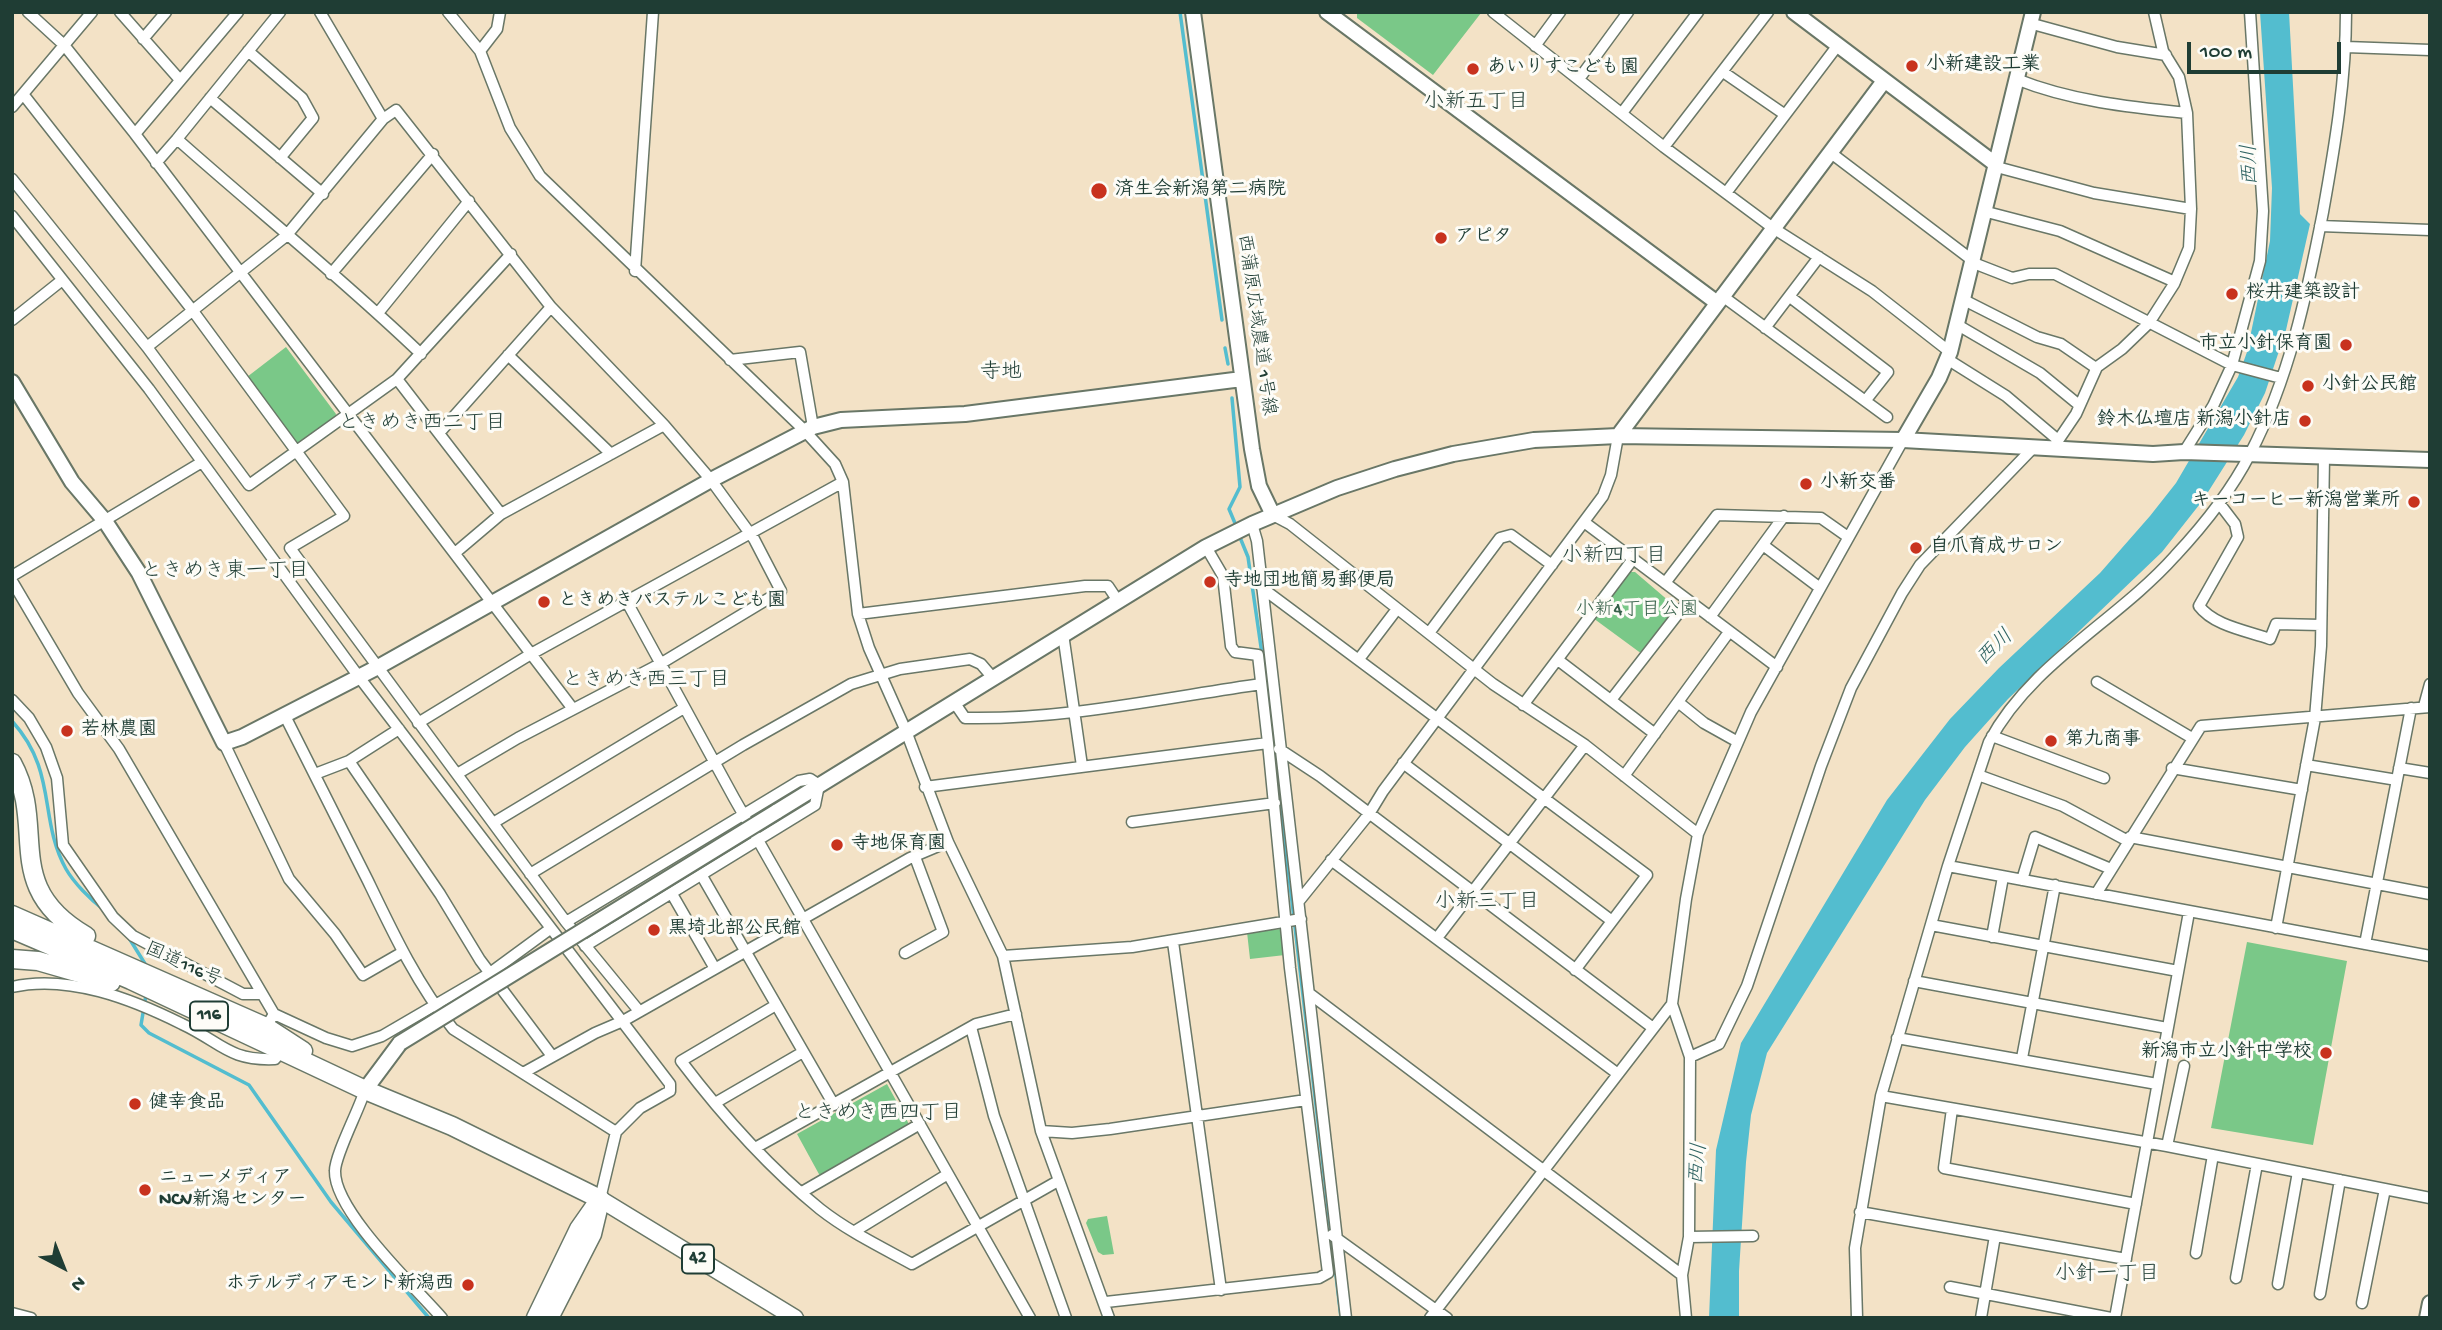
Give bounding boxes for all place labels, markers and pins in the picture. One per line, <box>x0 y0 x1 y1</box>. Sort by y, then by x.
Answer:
place label: 小新建設工業 <box>1926 55 2040 77</box>
place label: あいりすこども園 <box>1487 58 1639 80</box>
marker: 小新建設工業 <box>1904 58 1920 74</box>
marker: あいりすこども園 <box>1465 61 1481 77</box>
place label: 済生会新潟第二病院 <box>1115 180 1286 202</box>
marker: 済生会新潟第二病院 <box>1089 181 1109 201</box>
place label: アピタ <box>1455 227 1512 249</box>
marker: アピタ <box>1433 230 1449 246</box>
place label: 桜井建築設計 <box>2246 283 2360 305</box>
marker: 桜井建築設計 <box>2224 286 2240 302</box>
place label: 市立小針保育園 <box>2199 334 2332 356</box>
marker: 市立小針保育園 <box>2338 337 2354 353</box>
place label: 小針公民館 <box>2322 375 2417 397</box>
marker: 小針公民館 <box>2300 378 2316 394</box>
place label: 鈴木仏壇店 新潟小針店 <box>2097 410 2291 432</box>
marker: 鈴木仏壇店 新潟小針店 <box>2297 413 2313 429</box>
place label: 小新交番 <box>1820 473 1896 495</box>
marker: 小新交番 <box>1798 476 1814 492</box>
place label: キーコーヒー新潟営業所 <box>2191 491 2400 513</box>
marker: キーコーヒー新潟営業所 <box>2406 494 2422 510</box>
place label: 自爪育成サロン <box>1930 537 2063 559</box>
marker: 自爪育成サロン <box>1908 540 1924 556</box>
place label: 寺地団地簡易郵便局 <box>1224 571 1395 593</box>
marker: 寺地団地簡易郵便局 <box>1202 574 1218 590</box>
place label: ときめきパステルこども園 <box>558 591 786 613</box>
marker: ときめきパステルこども園 <box>536 594 552 610</box>
place label: 若林農園 <box>81 720 157 742</box>
marker: 若林農園 <box>59 723 75 739</box>
place label: 第九商事 <box>2065 730 2141 752</box>
marker: 第九商事 <box>2043 733 2059 749</box>
place label: 寺地保育園 <box>851 834 946 856</box>
marker: 寺地保育園 <box>829 837 845 853</box>
place label: 黒埼北部公民館 <box>668 919 801 941</box>
marker: 黒埼北部公民館 <box>646 922 662 938</box>
place label: 新潟市立小針中学校 <box>2141 1042 2312 1064</box>
marker: 新潟市立小針中学校 <box>2318 1045 2334 1061</box>
place label: 健幸食品 <box>149 1093 225 1115</box>
marker: 健幸食品 <box>127 1096 143 1112</box>
place label: ニューメディア NCV新潟センター <box>159 1168 306 1212</box>
marker: ニューメディア NCV新潟センター <box>137 1182 153 1198</box>
place label: ホテルディアモント新潟西 <box>226 1274 454 1296</box>
marker: ホテルディアモント新潟西 <box>460 1277 476 1293</box>

